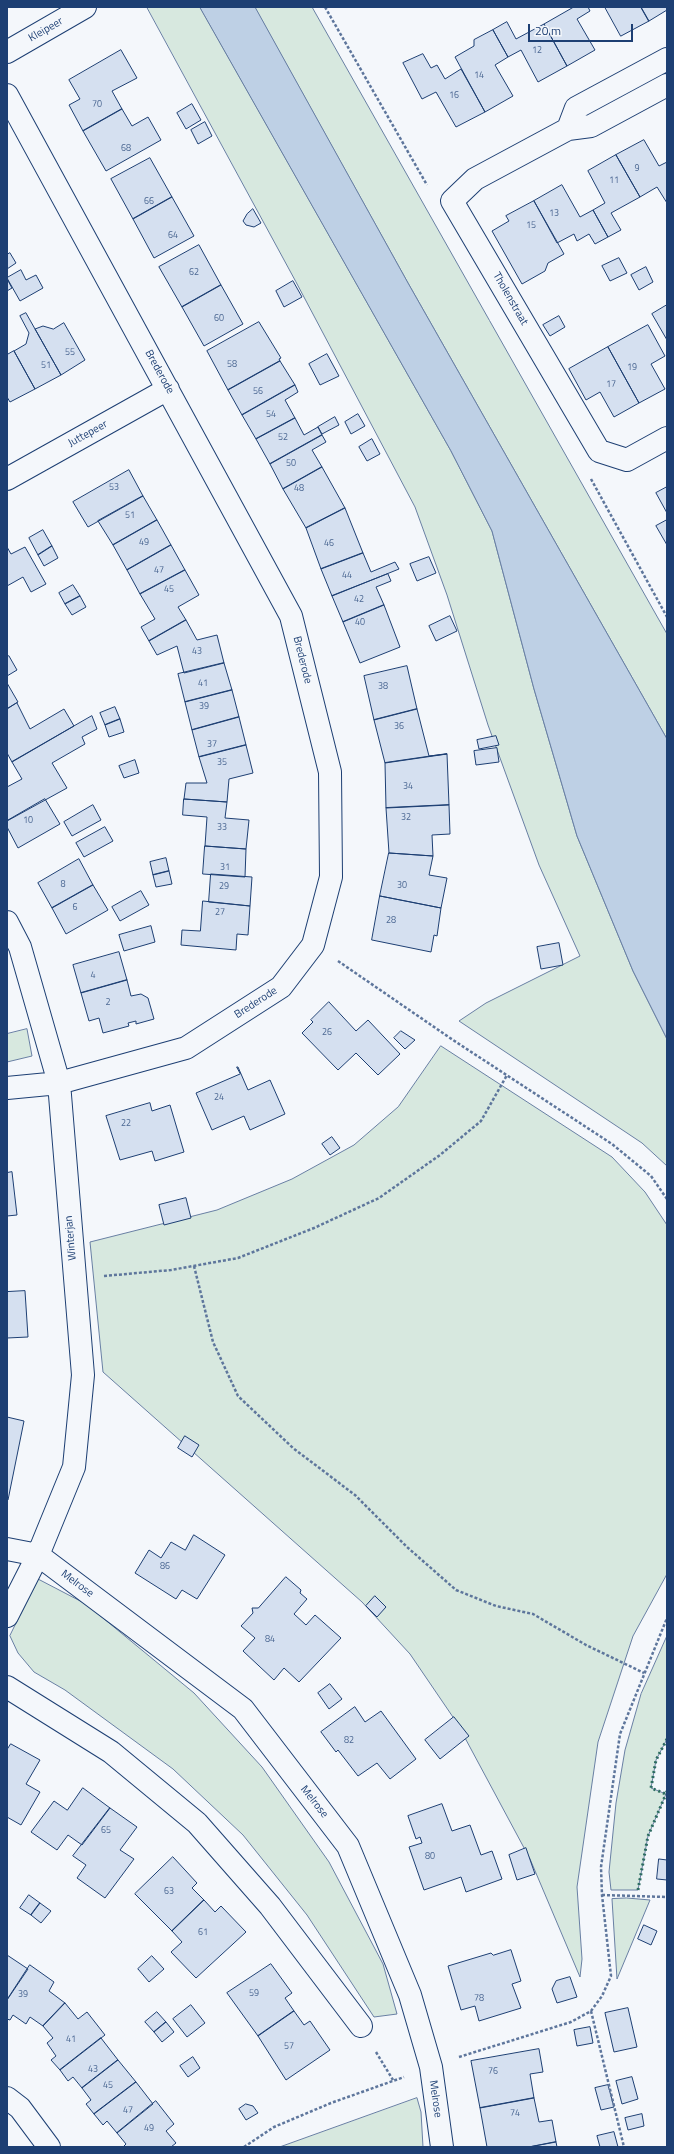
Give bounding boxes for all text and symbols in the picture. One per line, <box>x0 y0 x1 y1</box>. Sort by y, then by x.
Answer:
street label: Kleipeer <box>26 15 66 45</box>
scale bar <box>530 16 635 42</box>
text: 20 m <box>535 21 561 40</box>
house number: 12 <box>532 46 542 56</box>
house number: 14 <box>474 71 484 81</box>
house number: 16 <box>449 91 459 101</box>
house number: 70 <box>92 100 102 110</box>
house number: 68 <box>121 144 131 154</box>
house number: 9 <box>634 164 640 174</box>
house number: 11 <box>609 176 619 186</box>
house number: 66 <box>144 197 154 207</box>
house number: 13 <box>549 209 559 219</box>
house number: 15 <box>526 221 536 231</box>
house number: 64 <box>168 231 178 241</box>
house number: 62 <box>189 268 199 278</box>
street label: Tholenstraat <box>489 270 531 328</box>
house number: 60 <box>214 314 224 324</box>
house number: 55 <box>65 348 75 358</box>
street label: Brederode <box>142 348 176 396</box>
house number: 58 <box>227 360 237 370</box>
house number: 51 <box>41 361 51 371</box>
house number: 19 <box>627 363 637 373</box>
house number: 17 <box>606 380 616 390</box>
house number: 56 <box>253 387 263 397</box>
house number: 54 <box>266 410 276 420</box>
street label: Juttepeer <box>66 418 110 450</box>
house number: 52 <box>278 433 288 443</box>
house number: 50 <box>286 459 296 469</box>
house number: 53 <box>109 483 119 493</box>
house number: 48 <box>294 484 304 494</box>
house number: 51 <box>125 511 135 521</box>
house number: 49 <box>139 538 149 548</box>
house number: 46 <box>324 539 334 549</box>
house number: 47 <box>154 566 164 576</box>
house number: 44 <box>342 571 352 581</box>
house number: 45 <box>164 585 174 595</box>
house number: 42 <box>354 595 364 605</box>
house number: 40 <box>355 618 365 628</box>
street label: Brederode <box>290 635 314 685</box>
house number: 43 <box>192 647 202 657</box>
house number: 41 <box>198 679 208 689</box>
house number: 38 <box>378 682 388 692</box>
house number: 39 <box>199 702 209 712</box>
house number: 36 <box>394 722 404 732</box>
house number: 37 <box>207 740 217 750</box>
house number: 35 <box>217 758 227 768</box>
house number: 34 <box>403 782 413 792</box>
house number: 32 <box>401 813 411 823</box>
house number: 10 <box>23 816 33 826</box>
house number: 33 <box>217 823 227 833</box>
house number: 31 <box>220 863 230 873</box>
house number: 8 <box>60 880 66 890</box>
house number: 30 <box>397 881 407 891</box>
house number: 29 <box>219 882 229 892</box>
house number: 6 <box>72 903 78 913</box>
house number: 27 <box>215 908 225 918</box>
house number: 28 <box>386 916 396 926</box>
house number: 4 <box>90 971 96 981</box>
street label: Brederode <box>232 984 280 1022</box>
house number: 2 <box>105 998 111 1008</box>
house number: 26 <box>322 1028 332 1038</box>
house number: 24 <box>214 1093 224 1103</box>
house number: 22 <box>121 1119 131 1129</box>
street label: Winterjan <box>62 1215 80 1261</box>
house number: 86 <box>160 1562 170 1572</box>
street label: Melrose <box>58 1567 96 1601</box>
house number: 84 <box>265 1635 275 1645</box>
house number: 82 <box>344 1736 354 1746</box>
street label: Melrose <box>297 1783 331 1821</box>
house number: 65 <box>101 1826 111 1836</box>
house number: 80 <box>425 1852 435 1862</box>
house number: 63 <box>164 1887 174 1897</box>
house number: 61 <box>198 1928 208 1938</box>
house number: 59 <box>249 1989 259 1999</box>
house number: 39 <box>18 1990 28 2000</box>
house number: 78 <box>474 1994 484 2004</box>
house number: 41 <box>66 2035 76 2045</box>
house number: 57 <box>284 2042 294 2052</box>
house number: 43 <box>88 2065 98 2075</box>
house number: 76 <box>488 2067 498 2077</box>
street label: Melrose <box>426 2080 444 2118</box>
house number: 45 <box>103 2081 113 2091</box>
house number: 47 <box>123 2106 133 2116</box>
house number: 74 <box>510 2109 520 2119</box>
house number: 49 <box>144 2124 154 2134</box>

